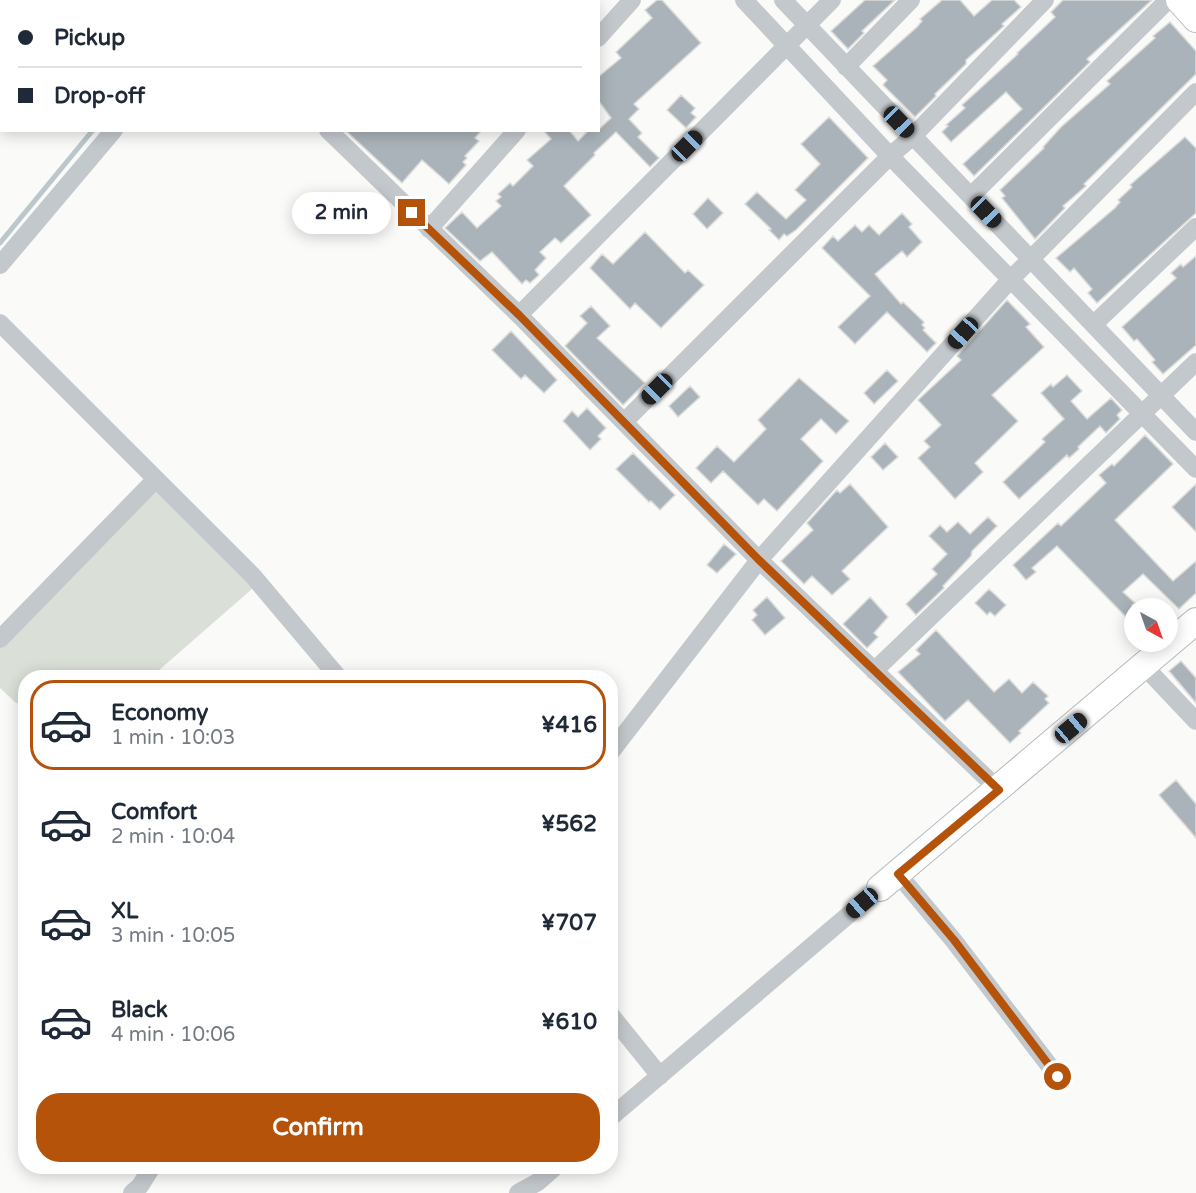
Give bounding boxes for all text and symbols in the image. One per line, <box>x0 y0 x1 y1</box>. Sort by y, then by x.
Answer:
text: Pickup <box>54 25 125 51</box>
text: Drop-off <box>54 83 145 109</box>
car <box>880 103 918 141</box>
car <box>668 127 706 165</box>
callout: 2 min <box>292 192 391 234</box>
car <box>967 193 1005 231</box>
route end <box>398 199 425 226</box>
text: 2 min <box>315 201 368 225</box>
car <box>944 314 982 352</box>
car <box>638 370 676 408</box>
north arrow <box>1124 598 1178 652</box>
map controls <box>1124 598 1178 652</box>
icon: car <box>39 698 93 752</box>
text: Economy <box>111 700 208 726</box>
car <box>1051 710 1091 746</box>
text: ¥416 <box>541 712 597 738</box>
text: 1 min · 10:03 <box>111 726 235 750</box>
icon: car <box>39 797 93 851</box>
text: Comfort <box>111 799 197 825</box>
text: ¥562 <box>541 811 597 837</box>
text: 2 min · 10:04 <box>111 825 235 849</box>
car <box>843 884 881 922</box>
icon: car <box>39 896 93 950</box>
text: XL <box>111 898 138 924</box>
text: ¥707 <box>541 910 597 936</box>
text: 3 min · 10:05 <box>111 924 235 948</box>
icon: car <box>39 995 93 1049</box>
text: Black <box>111 997 168 1023</box>
text: ¥610 <box>541 1009 597 1035</box>
text: 4 min · 10:06 <box>111 1023 235 1047</box>
route start <box>1044 1063 1071 1090</box>
button: Confirm <box>36 1093 600 1162</box>

